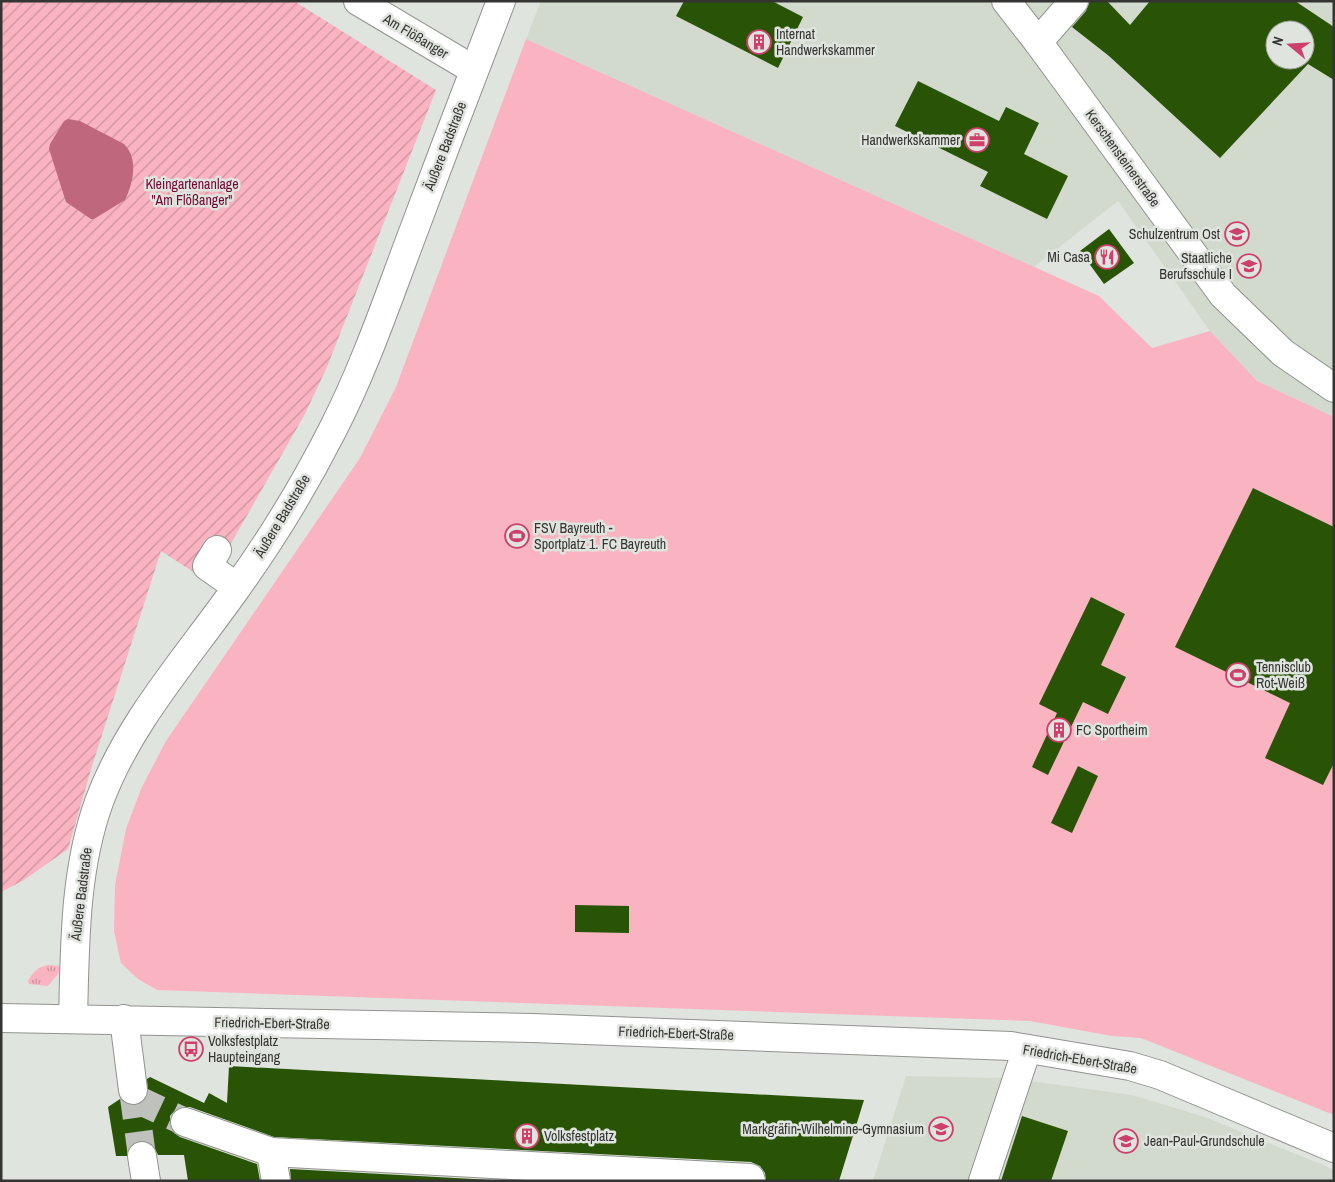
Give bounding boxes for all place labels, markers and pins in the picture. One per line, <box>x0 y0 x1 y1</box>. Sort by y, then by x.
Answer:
place label: Internat Handwerkskammer <box>776 25 875 59</box>
building icon: Internat Handwerkskammer <box>746 29 772 55</box>
office icon: Handwerkskammer <box>964 127 990 153</box>
place label: Handwerkskammer <box>861 131 960 149</box>
school or university icon: Schulzentrum Ost <box>1224 221 1250 247</box>
place label: Schulzentrum Ost <box>1129 225 1220 243</box>
restaurant icon: Mi Casa <box>1094 244 1120 270</box>
place label: Mi Casa <box>1047 248 1091 266</box>
place label: Staatliche Berufsschule I <box>1159 249 1232 283</box>
school or university icon: Staatliche Berufsschule I <box>1236 253 1262 279</box>
place label: FSV Bayreuth - Sportplatz 1. FC Bayreuth <box>534 519 666 553</box>
sports icon: FSV Bayreuth - Sportplatz 1. FC Bayreuth <box>504 523 530 549</box>
place label: Tennisclub Rot-Weiß <box>1256 658 1311 692</box>
sports icon: Tennisclub Rot-Weiß <box>1225 662 1251 688</box>
building icon: FC Sportheim <box>1046 717 1072 743</box>
place label: FC Sportheim <box>1076 721 1147 739</box>
place label: Volksfestplatz Haupteingang <box>208 1032 281 1066</box>
bus stop icon: Volksfestplatz Haupteingang <box>178 1036 204 1062</box>
school or university icon: Markgräfin-Wilhelmine-Gymnasium <box>928 1116 954 1142</box>
place label: Markgräfin-Wilhelmine-Gymnasium <box>742 1120 924 1138</box>
building icon: Volksfestplatz <box>514 1123 540 1149</box>
place label: Volksfestplatz <box>544 1127 614 1145</box>
school or university icon: Jean-Paul-Grundschule <box>1113 1128 1139 1154</box>
place label: Jean-Paul-Grundschule <box>1144 1132 1265 1150</box>

